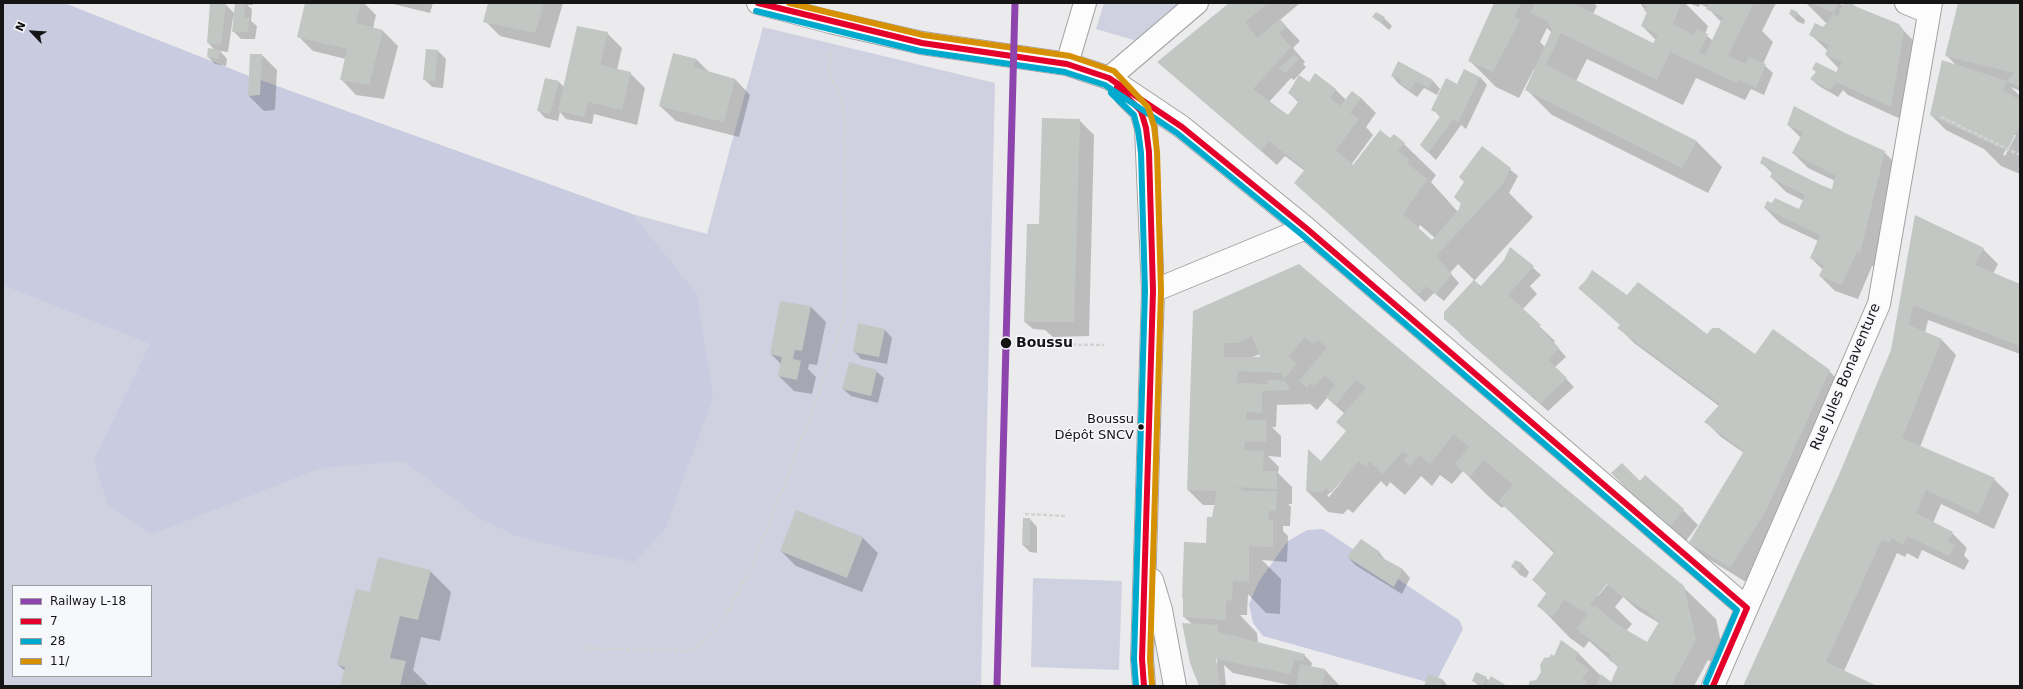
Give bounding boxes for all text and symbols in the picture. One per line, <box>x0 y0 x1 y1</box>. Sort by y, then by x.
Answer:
north arrow <box>12 12 52 52</box>
text: N <box>13 20 29 34</box>
street label: Rue Jules Bonaventure <box>1807 301 1885 453</box>
place label: Boussu <box>1016 335 1073 351</box>
marker: Boussu <box>999 336 1013 350</box>
place label: Boussu Dépôt SNCV <box>1055 412 1134 443</box>
marker: Boussu Dépôt SNCV <box>1136 422 1146 432</box>
legend <box>12 585 152 677</box>
text: Railway L-18 <box>50 594 126 608</box>
text: 7 <box>50 614 58 628</box>
text: 28 <box>50 634 65 648</box>
text: 11/ <box>50 654 69 668</box>

